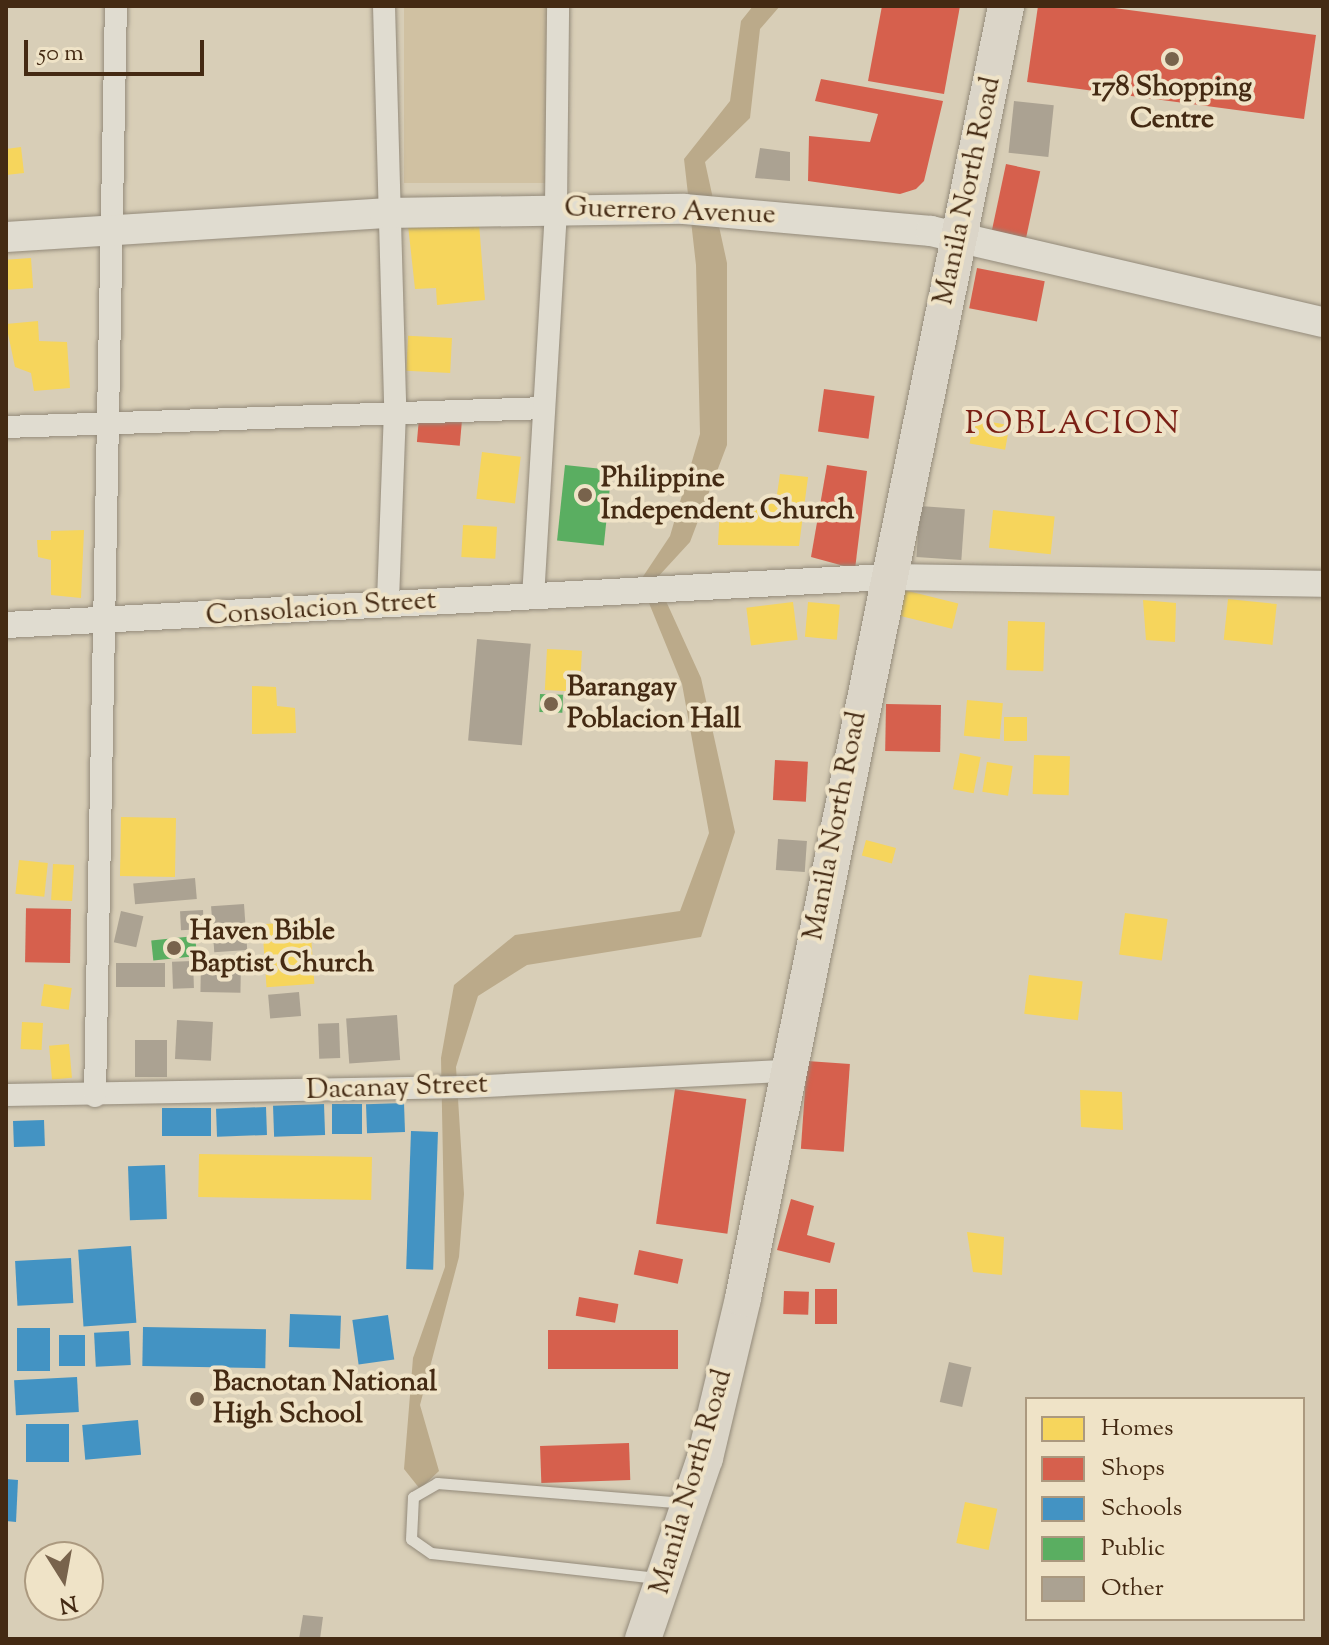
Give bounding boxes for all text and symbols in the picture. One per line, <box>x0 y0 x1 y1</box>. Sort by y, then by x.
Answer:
scale bar <box>28 24 208 74</box>
text: 50 m <box>38 37 84 71</box>
marker: 178 Shopping Centre <box>1163 50 1181 68</box>
place label: 178 Shopping Centre <box>1092 71 1252 137</box>
street label: Manila North Road <box>927 74 1009 308</box>
street label: Guerrero Avenue <box>564 192 776 232</box>
district label: POBLACION <box>965 406 1181 444</box>
place label: Philippine Independent Church <box>601 462 854 528</box>
marker: Philippine Independent Church <box>576 486 594 504</box>
street label: Consolacion Street <box>205 584 437 634</box>
place label: Barangay Poblacion Hall <box>567 671 741 737</box>
marker: Barangay Poblacion Hall <box>542 695 560 713</box>
street label: Manila North Road <box>797 709 875 943</box>
place label: Haven Bible Baptist Church <box>190 915 374 981</box>
marker: Haven Bible Baptist Church <box>165 939 183 957</box>
street label: Dacanay Street <box>306 1068 488 1108</box>
place label: Bacnotan National High School <box>213 1366 437 1432</box>
street label: Manila North Road <box>644 1366 740 1598</box>
marker: Bacnotan National High School <box>188 1390 206 1408</box>
legend <box>1025 1397 1305 1621</box>
text: Homes <box>1101 1412 1173 1446</box>
text: Shops <box>1101 1452 1165 1486</box>
text: Schools <box>1101 1492 1182 1526</box>
text: Public <box>1101 1532 1165 1566</box>
north arrow <box>24 1541 104 1621</box>
text: Other <box>1101 1572 1164 1606</box>
text: N <box>57 1585 80 1620</box>

